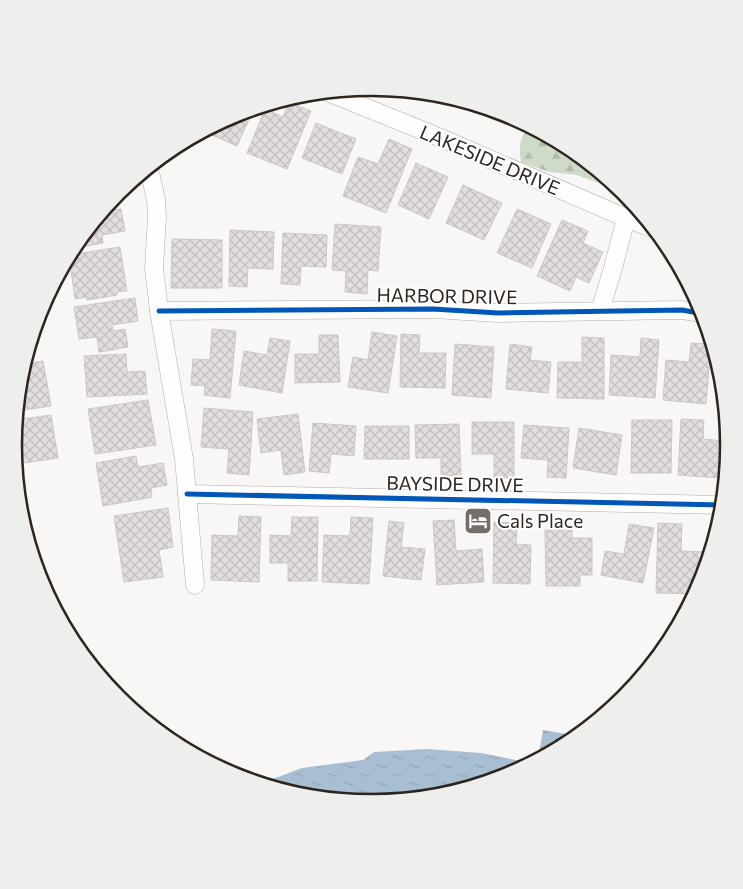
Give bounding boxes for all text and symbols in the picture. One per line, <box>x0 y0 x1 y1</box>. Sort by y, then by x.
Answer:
street label: LAKESIDE DRIVE <box>417 120 564 199</box>
street label: HARBOR DRIVE <box>377 283 517 308</box>
street label: BAYSIDE DRIVE <box>386 471 524 496</box>
hotel icon: Cals Place <box>463 506 493 536</box>
place label: Cals Place <box>497 509 583 532</box>

